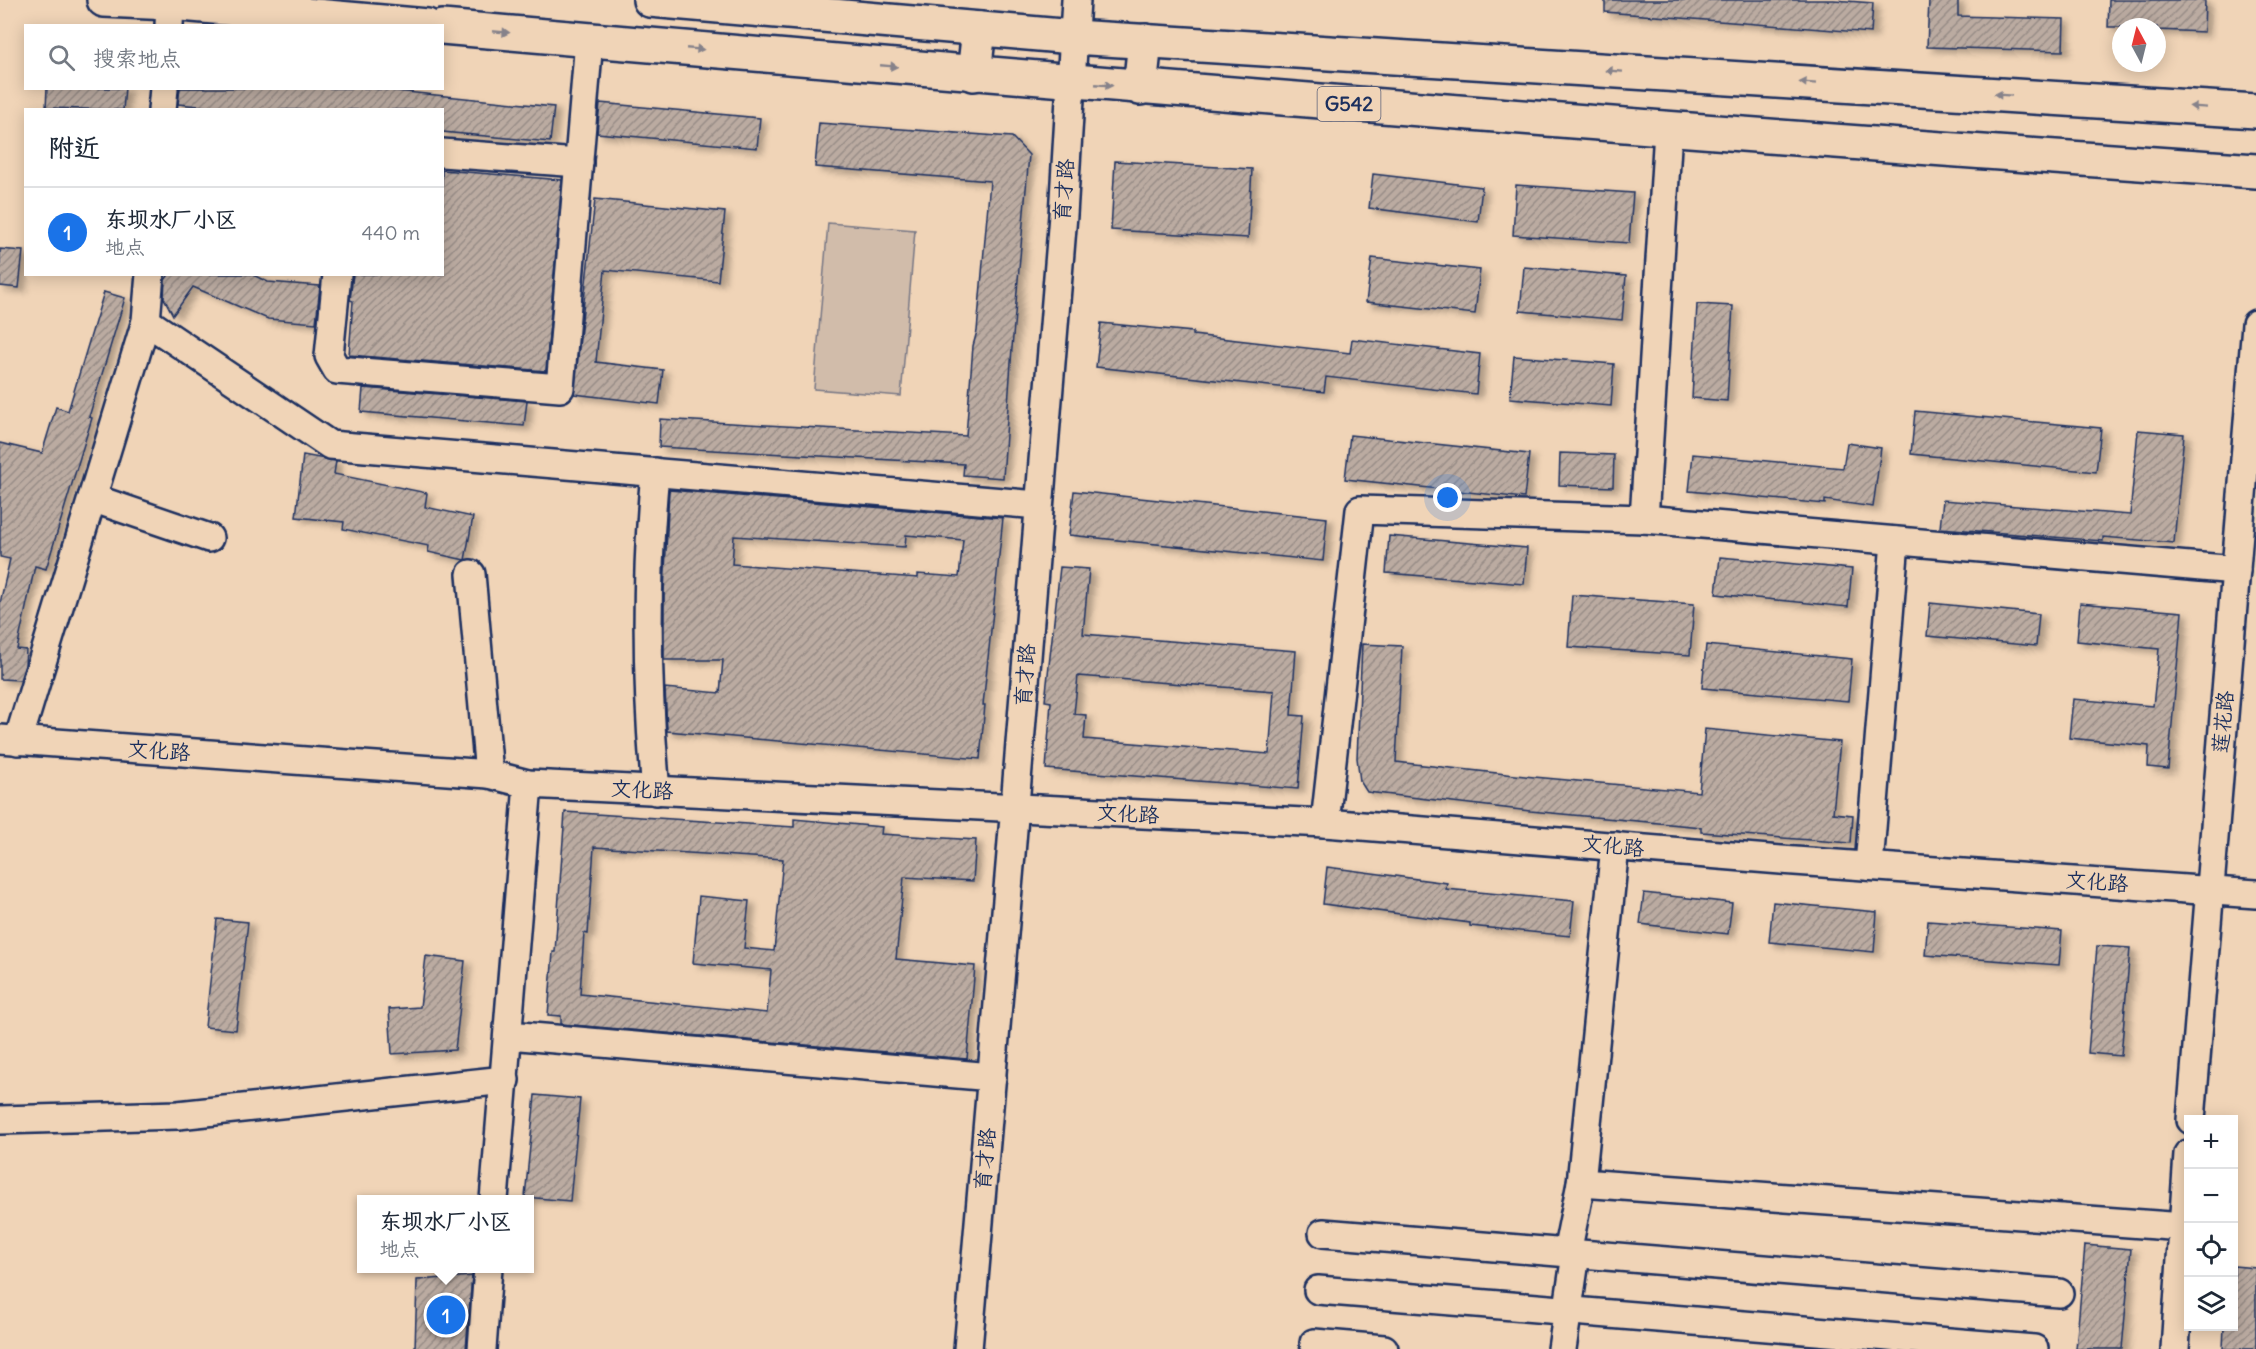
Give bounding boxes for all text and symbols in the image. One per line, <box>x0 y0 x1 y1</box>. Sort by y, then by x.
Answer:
north arrow <box>2112 18 2166 72</box>
search box <box>24 24 444 90</box>
one-way arrow <box>491 27 510 37</box>
icon: search <box>45 41 78 74</box>
text: 搜索地点 <box>93 44 181 72</box>
one-way arrow <box>686 44 705 54</box>
one-way arrow <box>880 61 899 71</box>
one-way arrow <box>1604 66 1623 75</box>
one-way arrow <box>1799 78 1818 88</box>
one-way arrow <box>1095 80 1114 90</box>
road number: G542 <box>1318 87 1380 121</box>
one-way arrow <box>1993 90 2012 100</box>
one-way arrow <box>2188 103 2207 112</box>
text: 附近 <box>48 131 100 164</box>
street label: 育才路 <box>1048 158 1079 222</box>
text: 东坝水厂小区 <box>105 205 237 233</box>
text: 1 <box>64 220 71 245</box>
text: 440 m <box>361 220 420 245</box>
text: 地点 <box>105 234 145 259</box>
your location <box>1433 483 1462 512</box>
street label: 育才路 <box>1009 643 1040 707</box>
street label: 莲花路 <box>2206 689 2239 755</box>
street label: 文化路 <box>127 735 191 766</box>
street label: 文化路 <box>610 774 674 805</box>
street label: 文化路 <box>1096 798 1160 829</box>
street label: 文化路 <box>1580 829 1646 862</box>
street label: 文化路 <box>2065 866 2129 897</box>
map controls <box>2184 1115 2238 1331</box>
button: + <box>2184 1115 2238 1169</box>
street label: 育才路 <box>968 1126 1001 1192</box>
button: − <box>2184 1169 2238 1223</box>
popup <box>357 1195 534 1273</box>
text: 东坝水厂小区 <box>379 1207 512 1235</box>
button: locate <box>2184 1223 2238 1277</box>
text: 地点 <box>379 1236 419 1261</box>
button: layers <box>2184 1277 2238 1331</box>
pin: 1 <box>426 1292 466 1338</box>

